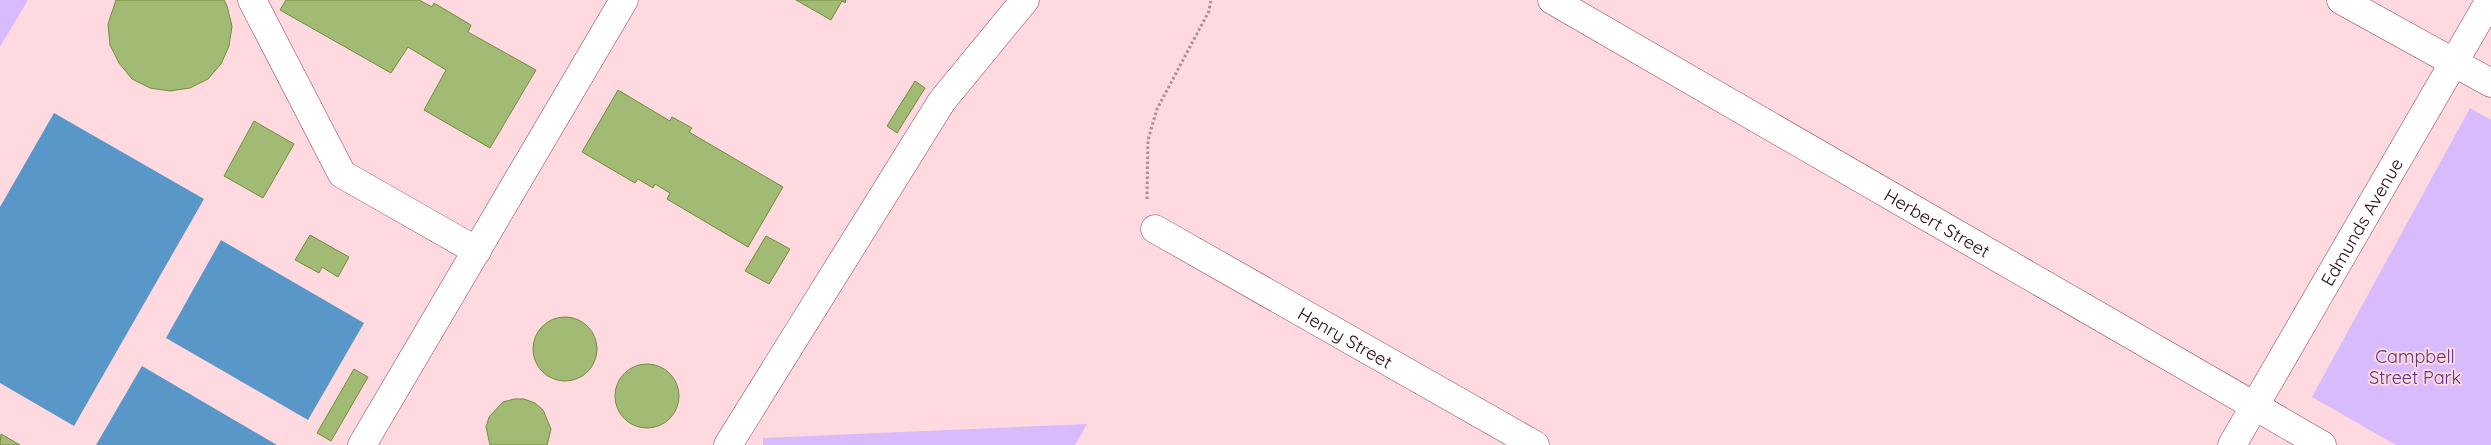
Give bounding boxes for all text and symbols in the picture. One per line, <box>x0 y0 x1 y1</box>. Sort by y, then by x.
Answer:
street label: Edmunds Avenue <box>2315 154 2407 290</box>
street label: Herbert Street <box>1880 183 1994 262</box>
street label: Henry Street <box>1294 301 1397 373</box>
park label: Campbell Street Park <box>2369 345 2461 389</box>

